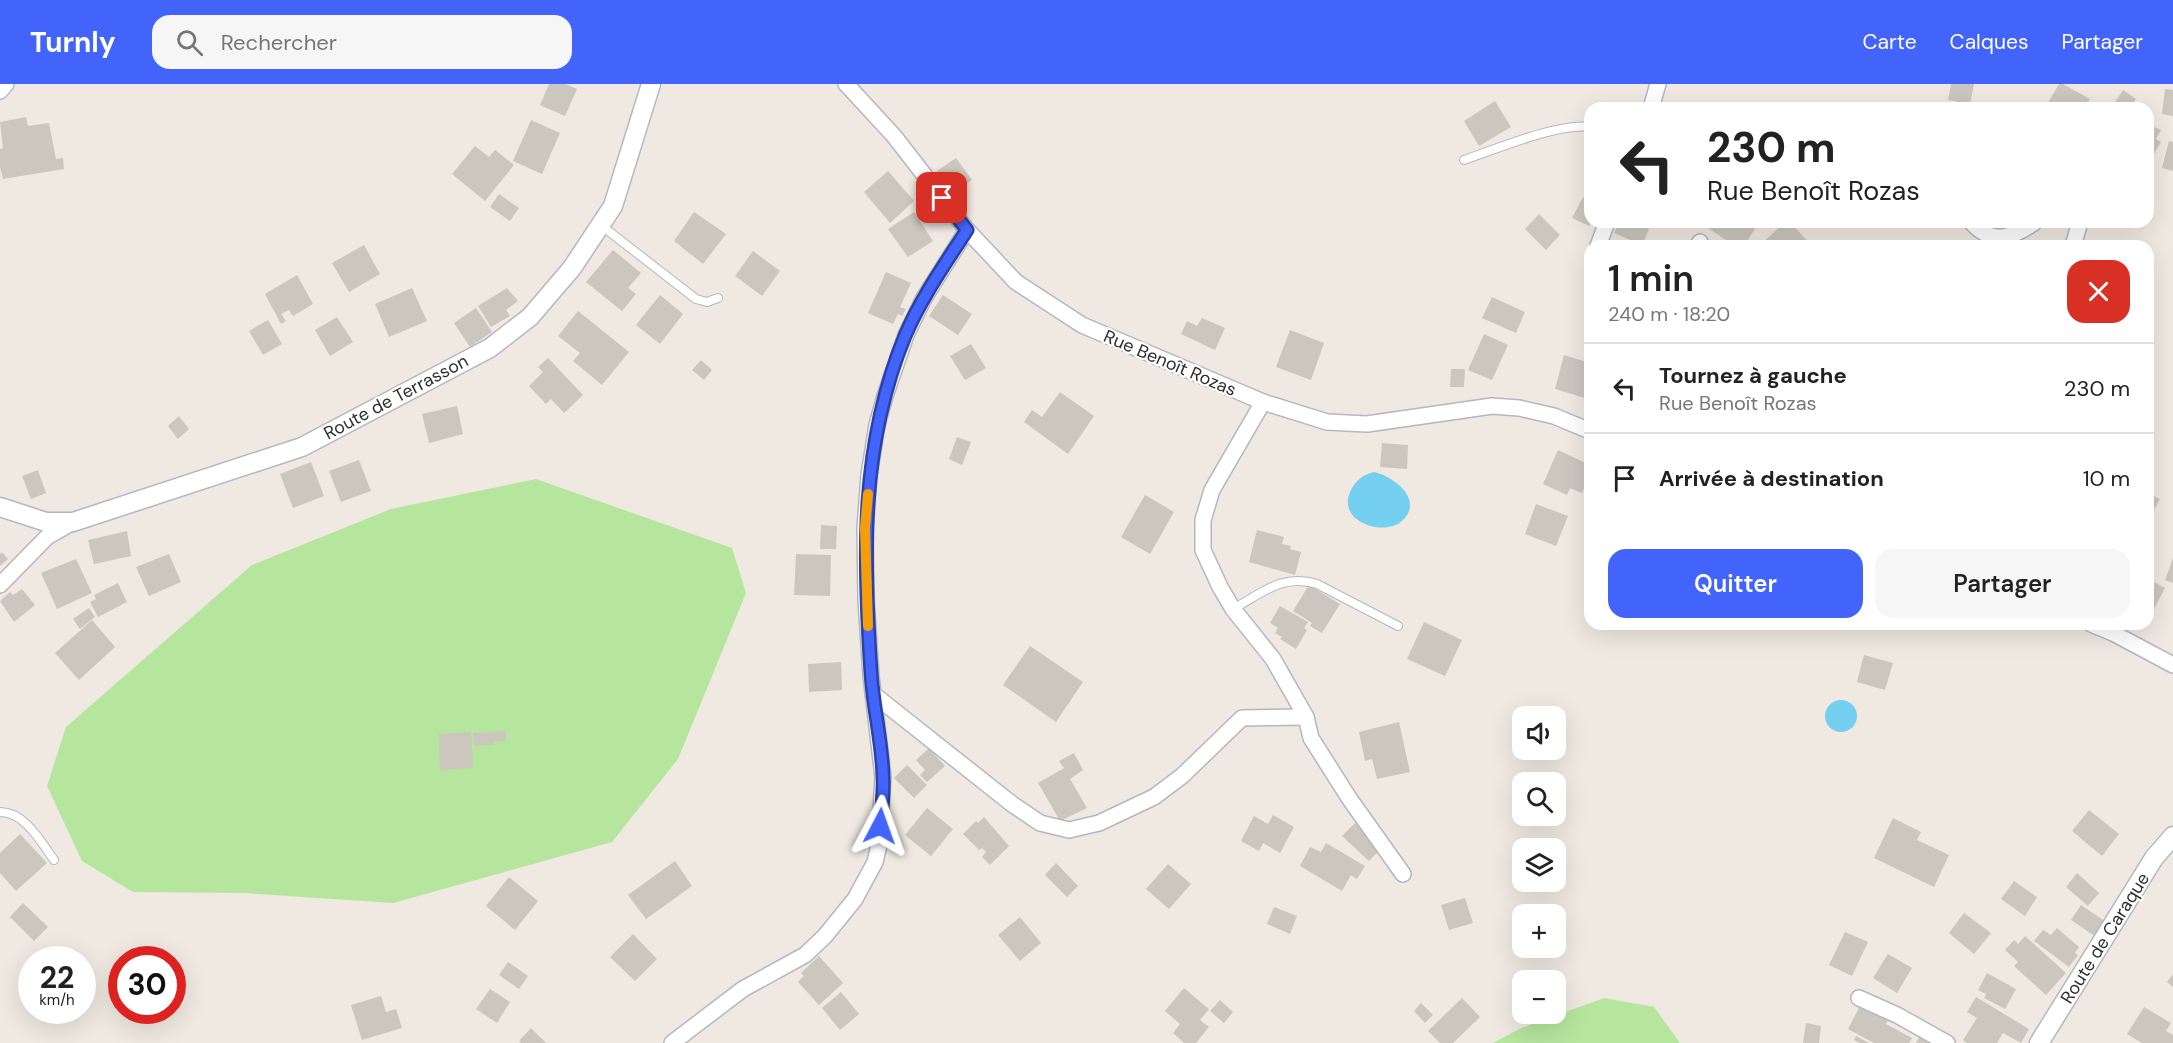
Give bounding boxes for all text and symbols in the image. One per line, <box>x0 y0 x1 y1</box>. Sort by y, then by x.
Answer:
search box <box>152 15 572 69</box>
text: Turnly <box>30 24 116 61</box>
icon: search <box>173 26 206 59</box>
text: Rechercher <box>221 28 337 57</box>
text: Carte <box>1862 28 1917 56</box>
text: Calques <box>1950 28 2028 56</box>
text: Partager <box>2061 28 2143 56</box>
text: 230 m <box>1707 120 1836 175</box>
icon: left <box>1608 126 1686 204</box>
pin <box>916 172 967 223</box>
text: Rue Benoît Rozas <box>1707 173 1920 208</box>
icon: arrive <box>925 181 958 214</box>
text: 1 min <box>1608 255 1694 302</box>
button: close <box>2067 260 2130 323</box>
text: 240 m · 18:20 <box>1608 301 1730 327</box>
street label: Rue Benoît Rozas <box>1100 324 1240 402</box>
street label: Route de Terrasson <box>320 349 472 445</box>
text: Tournez à gauche <box>1659 361 1847 390</box>
icon: left <box>1608 372 1641 405</box>
text: 230 m <box>2064 374 2130 403</box>
text: Rue Benoît Rozas <box>1659 390 1817 416</box>
icon: arrive <box>1608 462 1641 495</box>
text: Arrivée à destination <box>1659 464 1884 493</box>
text: 10 m <box>2083 464 2130 493</box>
button: Quitter <box>1608 549 1863 618</box>
button: Partager <box>1875 549 2130 618</box>
map controls <box>1512 706 1566 1024</box>
button: sound <box>1512 706 1566 760</box>
button: search <box>1512 772 1566 826</box>
position arrow <box>848 794 912 858</box>
button: layers <box>1512 838 1566 892</box>
street label: Route de Caraque <box>2055 868 2155 1008</box>
button: + <box>1512 904 1566 958</box>
speed limit sign: 30 <box>108 946 186 1024</box>
text: 22 <box>40 958 74 997</box>
button: − <box>1512 970 1566 1024</box>
text: km/h <box>39 990 75 1010</box>

